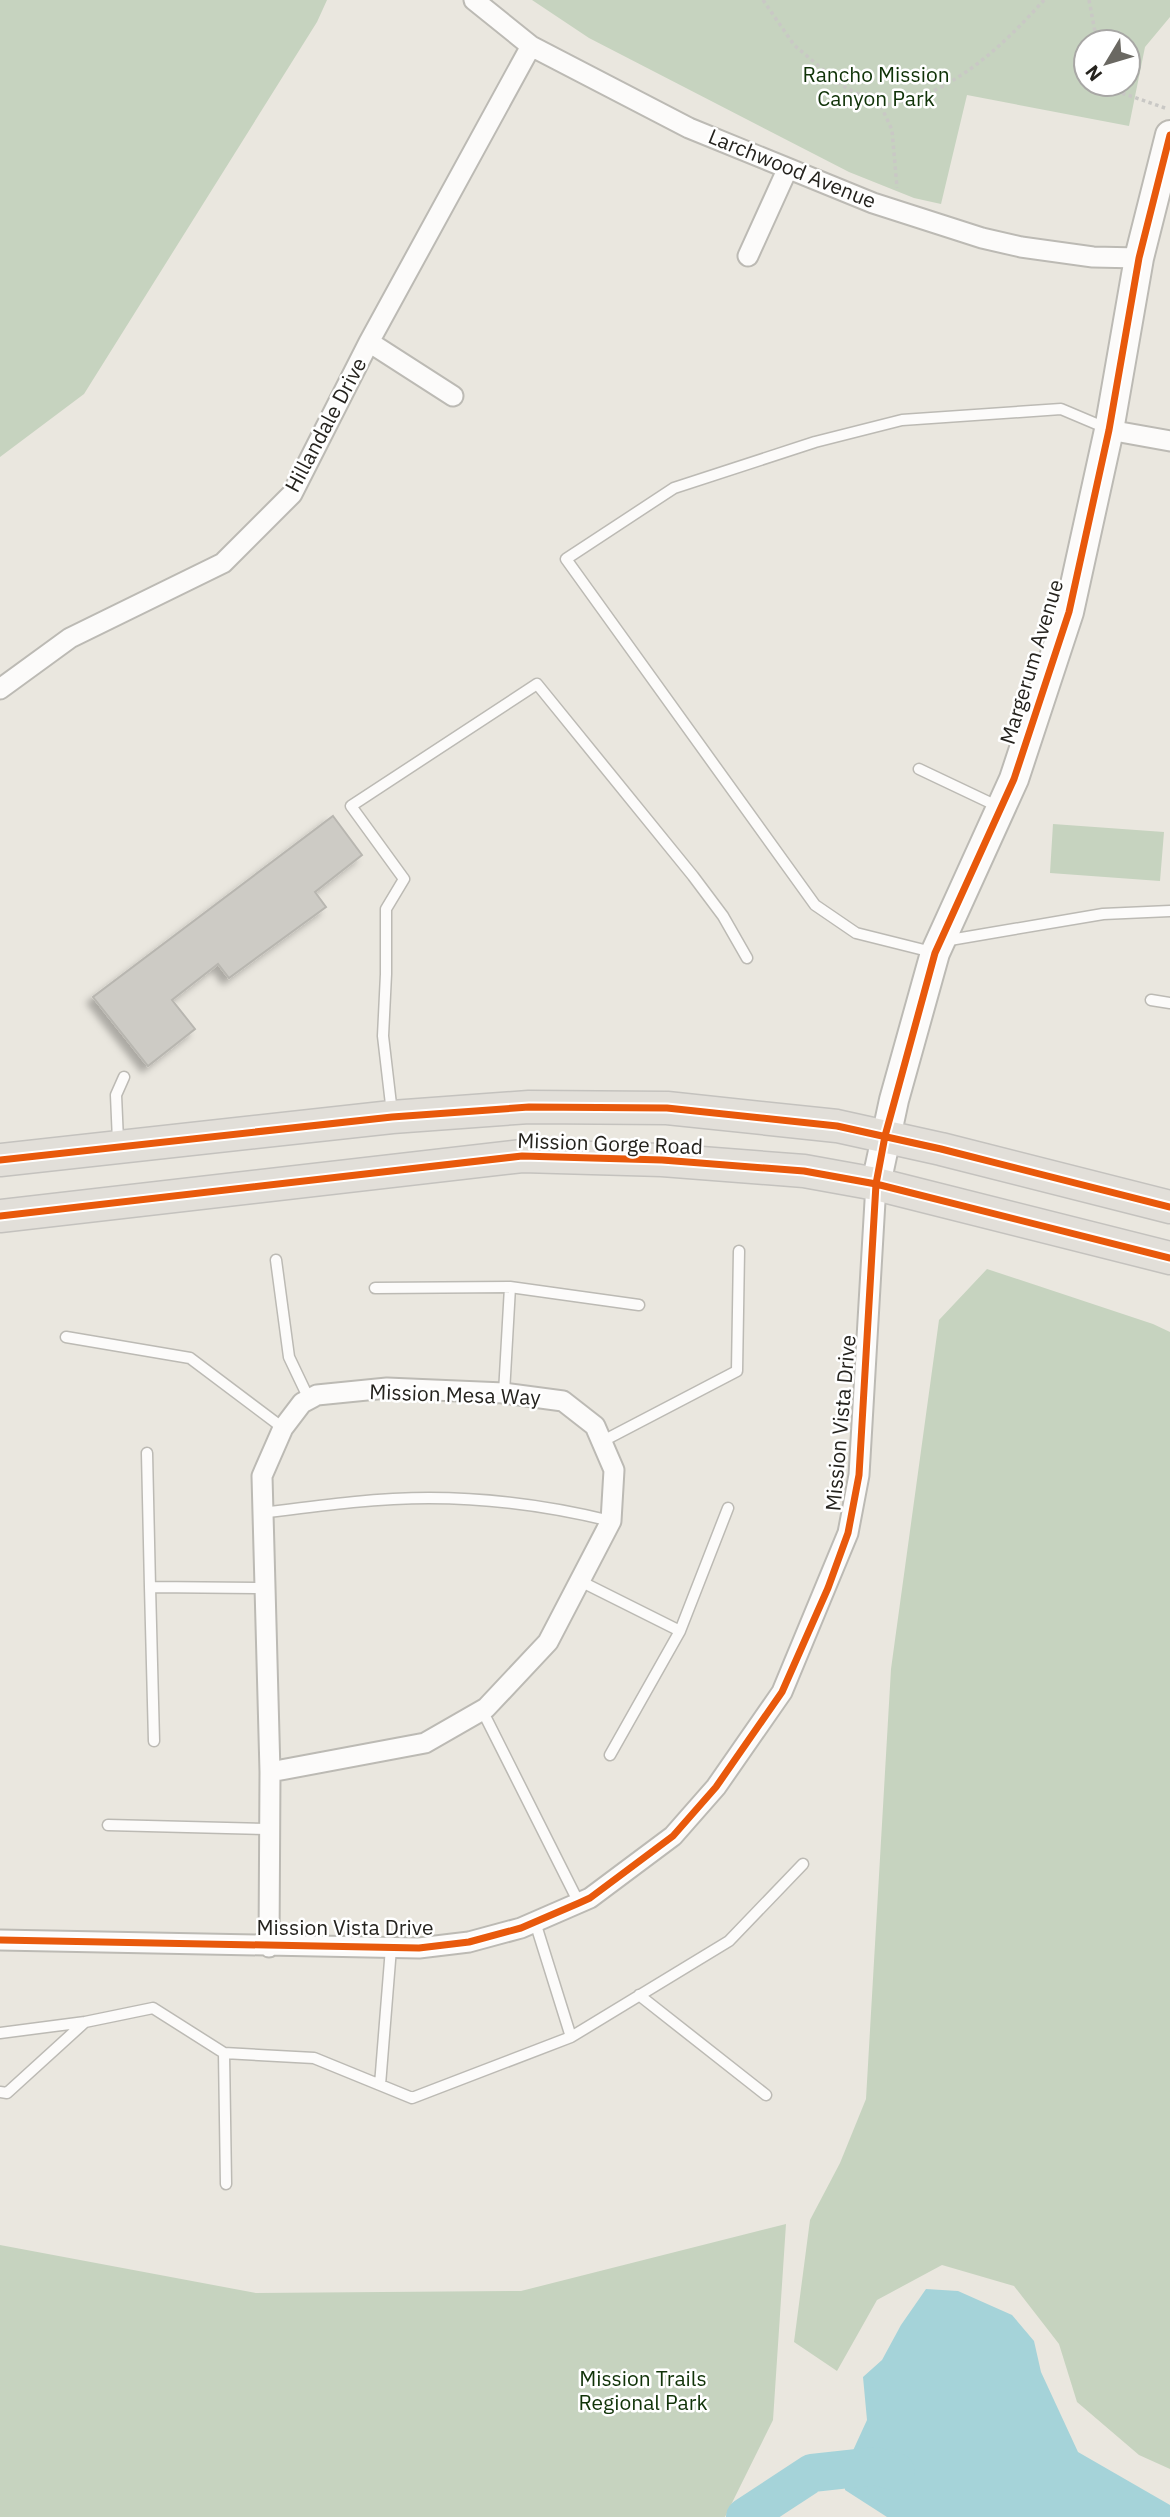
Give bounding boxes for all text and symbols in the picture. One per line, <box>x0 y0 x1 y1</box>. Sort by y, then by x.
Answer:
north arrow <box>1072 28 1142 98</box>
park label: Rancho Mission Canyon Park <box>802 60 950 112</box>
text: N <box>1080 61 1107 86</box>
street label: Larchwood Avenue <box>704 122 880 214</box>
street label: Hillandale Drive <box>278 352 372 497</box>
street label: Margerum Avenue <box>993 576 1069 748</box>
street label: Mission Gorge Road <box>517 1126 703 1160</box>
street label: Mission Vista Drive <box>818 1334 862 1512</box>
street label: Mission Mesa Way <box>369 1377 542 1411</box>
street label: Mission Vista Drive <box>257 1913 433 1941</box>
park label: Mission Trails Regional Park <box>578 2364 708 2416</box>

